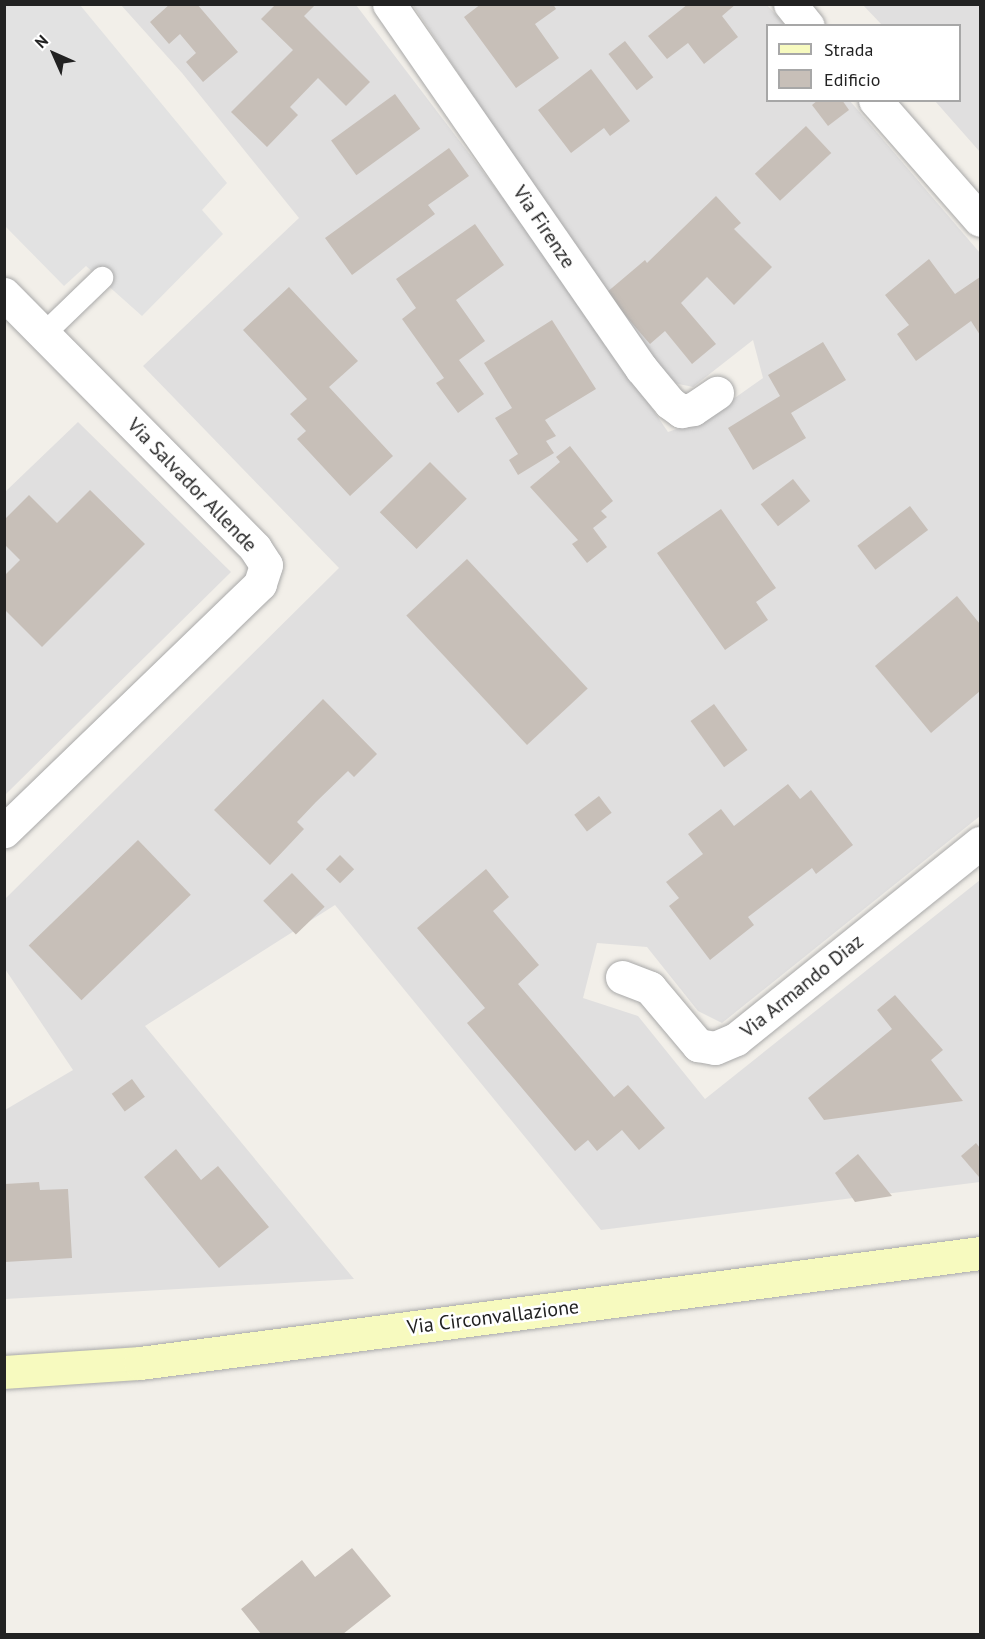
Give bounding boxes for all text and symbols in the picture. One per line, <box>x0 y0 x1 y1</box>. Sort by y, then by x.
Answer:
north arrow <box>24 24 84 84</box>
legend <box>766 24 961 102</box>
text: N <box>30 30 52 52</box>
text: Strada <box>824 38 873 61</box>
text: Edificio <box>824 68 880 91</box>
street label: Via Firenze <box>508 181 580 273</box>
street label: Via Salvador Allende <box>122 413 262 557</box>
street label: Via Armando Diaz <box>736 929 868 1043</box>
street label: Via Circonvallazione <box>406 1295 580 1339</box>

